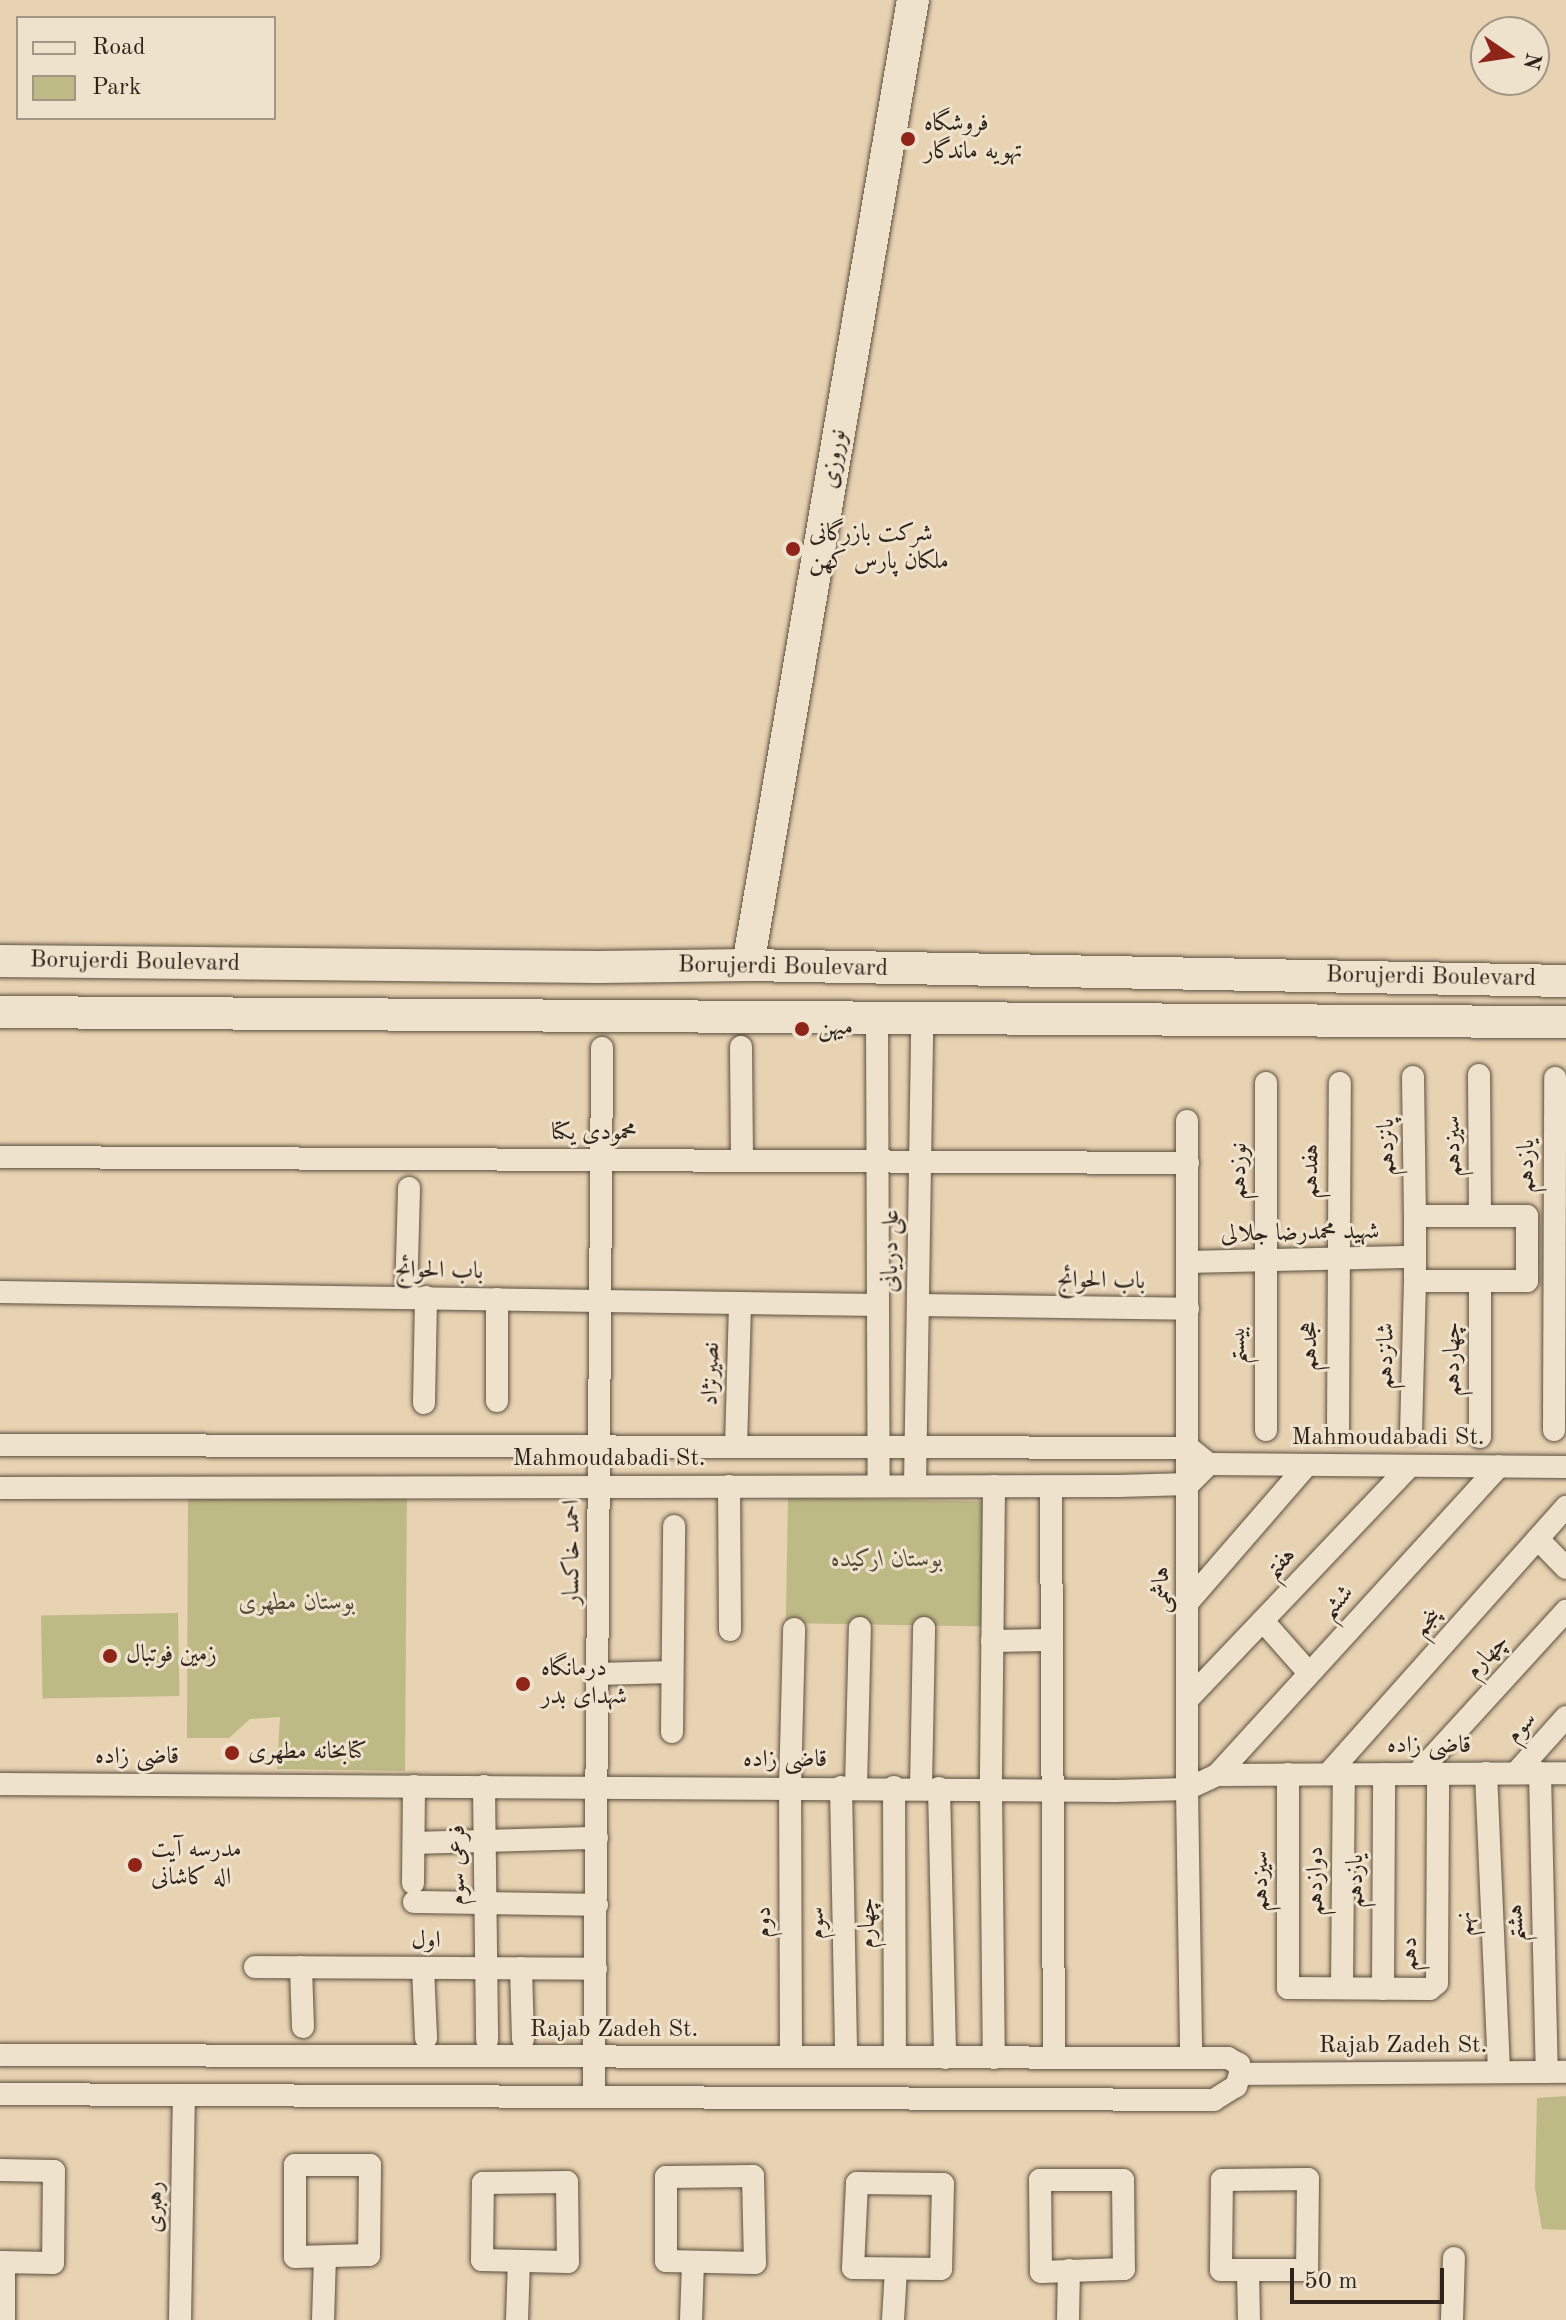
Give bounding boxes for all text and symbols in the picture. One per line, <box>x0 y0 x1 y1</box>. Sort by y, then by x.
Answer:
legend <box>16 16 276 120</box>
north arrow <box>1470 16 1550 96</box>
text: Road <box>92 36 145 60</box>
text: N <box>1519 50 1544 72</box>
text: Park <box>92 76 141 100</box>
place label: فروشگاه تهویه ماندگار <box>924 111 1022 167</box>
marker: فروشگاه تهویه ماندگار <box>899 130 917 148</box>
street label: نوروزی <box>816 427 854 491</box>
place label: شرکت بازرگانی ملکان پارس کهن <box>809 521 949 577</box>
marker: شرکت بازرگانی ملکان پارس کهن <box>784 540 802 558</box>
street label: Borujerdi Boulevard <box>30 947 240 979</box>
street label: Borujerdi Boulevard <box>678 952 888 984</box>
street label: Borujerdi Boulevard <box>1326 962 1536 994</box>
place label: میهن <box>818 1015 853 1043</box>
marker: میهن <box>793 1020 811 1038</box>
street label: سیزدهم <box>1439 1115 1469 1177</box>
street label: پانزدهم <box>1373 1118 1403 1176</box>
street label: محمودی یکتا <box>551 1120 637 1148</box>
street label: یازدهم <box>1514 1139 1542 1193</box>
street label: نوزدهم <box>1225 1142 1255 1200</box>
street label: هفدهم <box>1297 1143 1327 1199</box>
street label: علی دریانی <box>877 1209 907 1293</box>
street label: شهید محمدرضا جلالی <box>1220 1218 1380 1250</box>
street label: باب الحوائج <box>395 1257 483 1287</box>
street label: باب الحوائج <box>1057 1267 1145 1297</box>
street label: هجدهم <box>1297 1321 1325 1371</box>
street label: چهاردهم <box>1440 1322 1468 1396</box>
street label: شانزدهم <box>1372 1323 1402 1389</box>
street label: بیستم <box>1225 1326 1253 1364</box>
street label: نصیرنژاد <box>697 1342 727 1406</box>
street label: Mahmoudabadi St. <box>1291 1425 1485 1453</box>
street label: Mahmoudabadi St. <box>512 1446 706 1474</box>
street label: احمد خاکسار <box>559 1499 587 1605</box>
street label: هفتم <box>1259 1542 1303 1586</box>
park label: بوستان ارکیده <box>831 1547 943 1575</box>
street label: هاشمی <box>1149 1566 1177 1614</box>
street label: ششم <box>1315 1580 1361 1626</box>
park label: بوستان مطهری <box>239 1590 355 1618</box>
street label: پنجم <box>1408 1603 1448 1643</box>
street label: چهارم <box>1460 1629 1516 1685</box>
place label: زمین فوتبال <box>126 1642 217 1670</box>
marker: زمین فوتبال <box>101 1647 119 1665</box>
place label: درمانگاه شهدای بدر <box>541 1656 627 1712</box>
marker: درمانگاه شهدای بدر <box>512 1673 534 1695</box>
street label: سوم <box>1500 1706 1544 1750</box>
street label: قاضی زاده <box>1387 1733 1471 1761</box>
place label: کتابخانه مطهری <box>248 1739 367 1767</box>
street label: قاضی زاده <box>95 1744 179 1772</box>
marker: کتابخانه مطهری <box>223 1744 241 1762</box>
street label: قاضی زاده <box>743 1747 827 1775</box>
street label: فرعی سوم <box>445 1825 473 1905</box>
place label: مدرسه آیت اله کاشانی <box>151 1837 241 1893</box>
street label: دوازدهم <box>1303 1846 1331 1916</box>
street label: سیزدهم <box>1248 1851 1276 1911</box>
street label: یازدهم <box>1343 1854 1371 1908</box>
marker: مدرسه آیت اله کاشانی <box>126 1856 144 1874</box>
street label: چهارم <box>855 1898 883 1948</box>
street label: هشتم <box>1502 1904 1532 1942</box>
street label: دوم <box>751 1906 779 1938</box>
street label: سوم <box>803 1906 833 1940</box>
street label: نهم <box>1451 1911 1481 1937</box>
street label: اول <box>411 1928 441 1956</box>
street label: دهم <box>1397 1937 1425 1971</box>
street label: Rajab Zadeh St. <box>530 2017 698 2045</box>
street label: Rajab Zadeh St. <box>1319 2033 1487 2061</box>
street label: رهبری <box>141 2181 171 2233</box>
scale bar <box>1294 2252 1448 2302</box>
text: 50 m <box>1304 2270 1358 2294</box>

